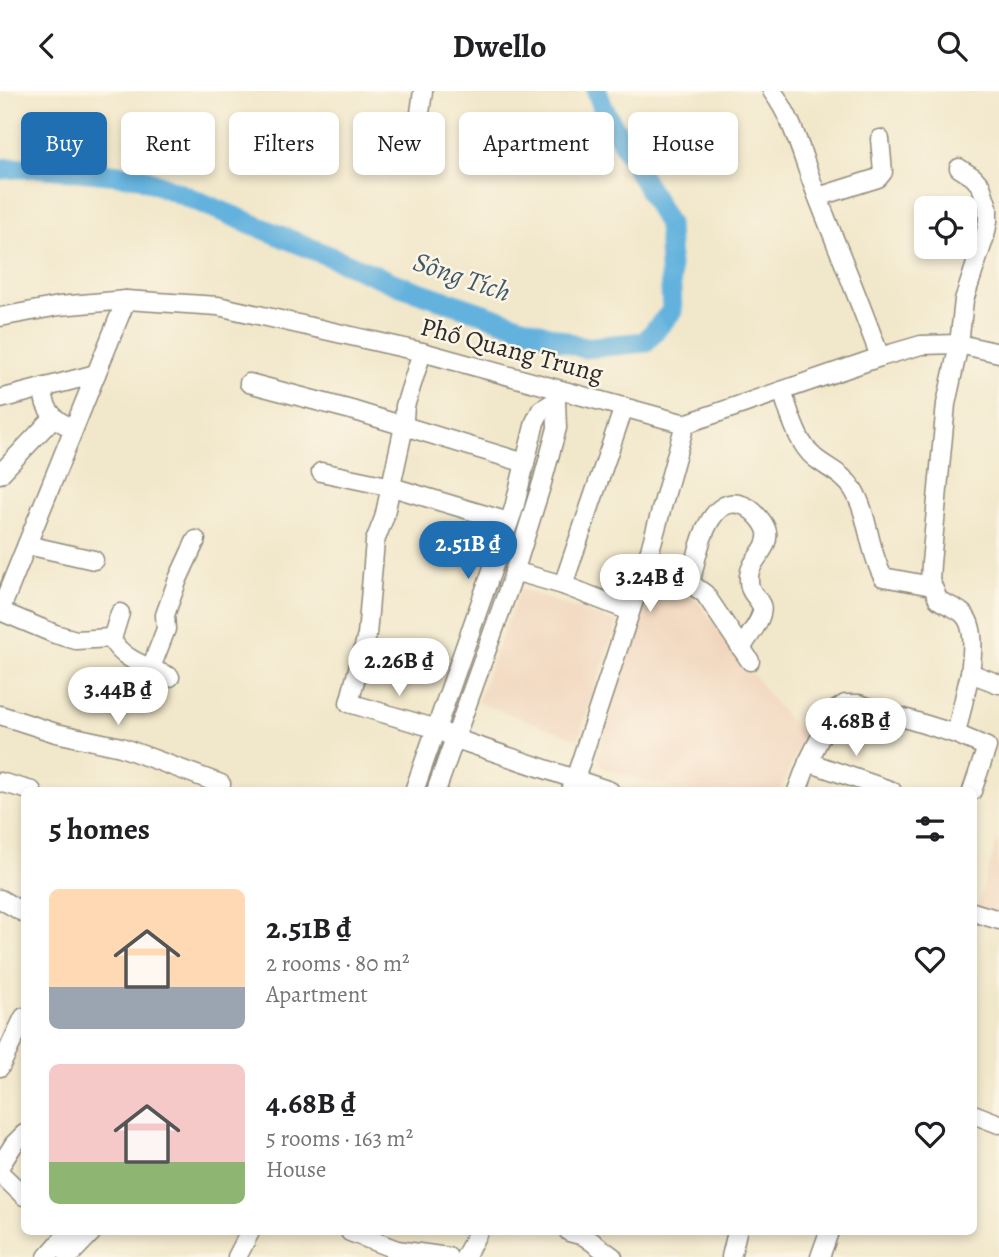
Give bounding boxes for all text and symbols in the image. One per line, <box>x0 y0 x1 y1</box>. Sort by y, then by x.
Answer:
text: Dwello <box>453 24 546 68</box>
icon: back <box>28 27 66 65</box>
icon: search <box>933 27 971 65</box>
chip: Buy <box>21 112 107 175</box>
chip: Rent <box>121 112 215 175</box>
chip: Filters <box>229 112 339 175</box>
chip: New <box>353 112 445 175</box>
chip: Apartment <box>459 112 614 175</box>
chip: House <box>628 112 738 175</box>
map controls <box>914 196 977 259</box>
button: locate <box>914 196 977 259</box>
water label: Sông Tích <box>408 243 516 311</box>
street label: Phố Quang Trung <box>417 309 607 391</box>
pin: 2.51B ₫ <box>403 521 533 581</box>
text: 2.51B ₫ <box>435 528 501 559</box>
pin: 3.24B ₫ <box>585 554 715 614</box>
text: 3.24B ₫ <box>616 561 684 592</box>
pin: 2.26B ₫ <box>334 639 464 698</box>
text: 2.26B ₫ <box>364 645 434 676</box>
pin: 3.44B ₫ <box>53 667 183 727</box>
text: 3.44B ₫ <box>84 674 152 705</box>
pin: 4.68B ₫ <box>791 699 921 758</box>
text: 4.68B ₫ <box>821 705 891 736</box>
text: 5 homes <box>49 809 150 849</box>
icon: filters <box>911 810 949 848</box>
text: 2.51B ₫ <box>266 908 352 948</box>
icon: home <box>105 917 189 1001</box>
icon: heart <box>911 940 949 978</box>
text: 2 rooms · 80 m² <box>266 948 410 979</box>
text: Apartment <box>266 979 368 1010</box>
text: 4.68B ₫ <box>266 1083 356 1123</box>
icon: home <box>105 1092 189 1176</box>
icon: heart <box>911 1115 949 1153</box>
text: 5 rooms · 163 m² <box>266 1123 413 1154</box>
text: House <box>266 1154 326 1185</box>

